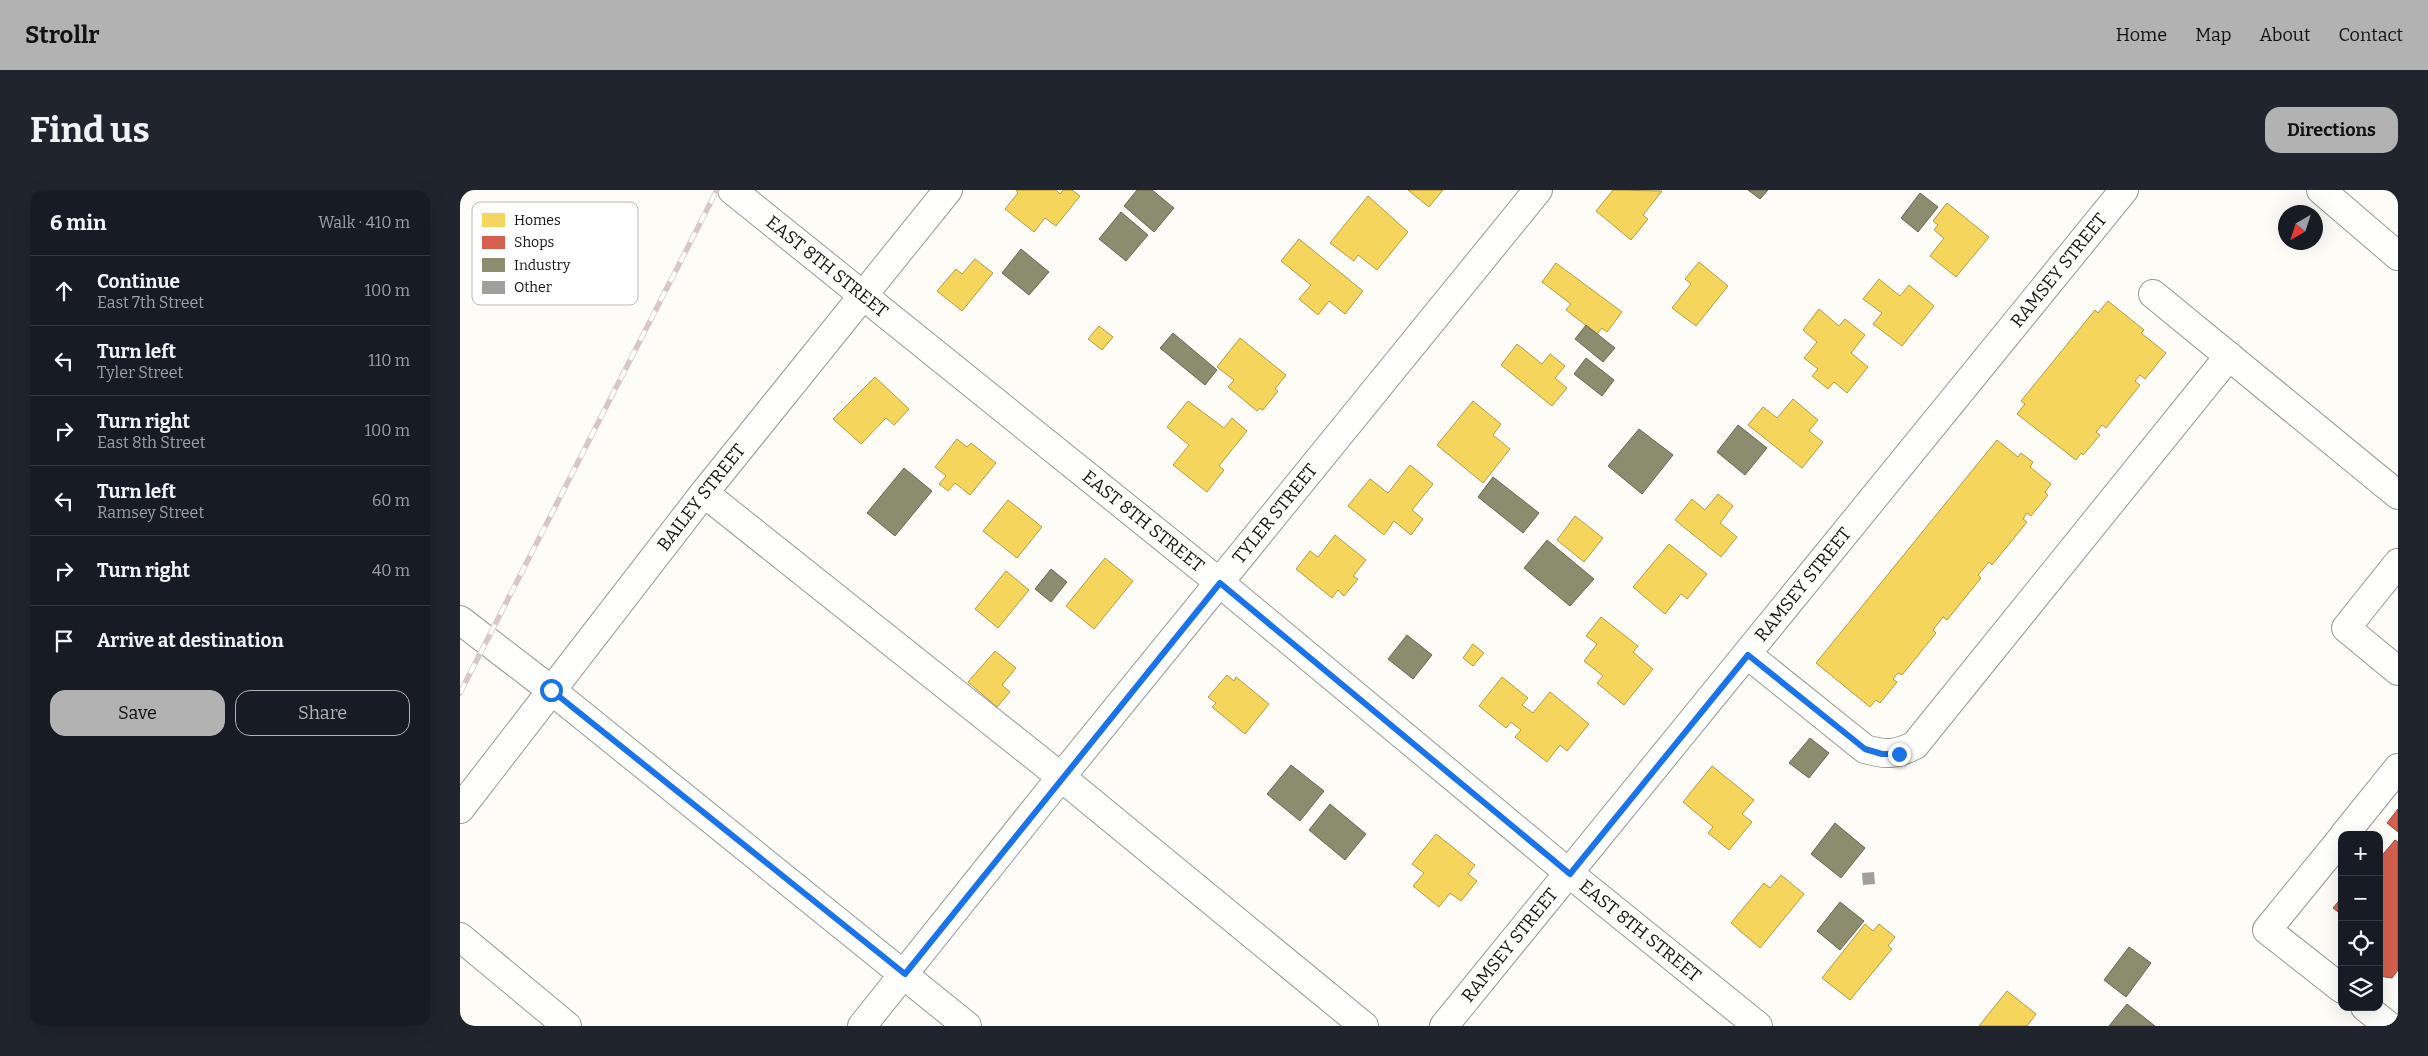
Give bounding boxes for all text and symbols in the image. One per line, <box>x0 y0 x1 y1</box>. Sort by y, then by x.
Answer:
text: Strollr <box>25 21 100 49</box>
text: Home <box>2116 24 2167 46</box>
text: Map <box>2195 24 2231 46</box>
text: About <box>2259 24 2310 46</box>
text: Contact <box>2338 24 2403 46</box>
button: Directions <box>2265 107 2398 153</box>
text: Find us <box>30 109 150 151</box>
legend <box>472 202 638 305</box>
north arrow <box>2278 205 2323 250</box>
street label: RAMSEY STREET <box>2006 209 2112 332</box>
text: 6 min <box>50 210 106 236</box>
street label: EAST 8TH STREET <box>762 211 893 322</box>
text: Homes <box>514 212 561 229</box>
text: Walk · 410 m <box>318 213 410 232</box>
text: Shops <box>514 234 554 251</box>
text: Industry <box>514 257 571 274</box>
text: Continue <box>97 270 180 293</box>
icon: ahead <box>50 277 78 305</box>
text: Other <box>514 279 552 296</box>
text: 100 m <box>365 281 410 300</box>
text: East 7th Street <box>97 293 204 312</box>
text: Turn left <box>97 340 176 363</box>
icon: left <box>50 347 78 375</box>
text: 110 m <box>368 351 410 370</box>
text: Tyler Street <box>97 363 183 382</box>
text: Turn right <box>97 410 190 433</box>
icon: right <box>50 417 78 445</box>
text: 100 m <box>365 421 410 440</box>
text: East 8th Street <box>97 433 205 452</box>
street label: BAILEY STREET <box>652 439 750 555</box>
street label: TYLER STREET <box>1228 459 1322 568</box>
street label: EAST 8TH STREET <box>1078 466 1209 577</box>
text: Turn left <box>97 480 176 503</box>
icon: left <box>50 487 78 515</box>
text: 60 m <box>372 491 410 510</box>
text: Ramsey Street <box>97 503 204 522</box>
street label: RAMSEY STREET <box>1750 523 1856 646</box>
icon: right <box>50 557 78 585</box>
text: Turn right <box>97 559 190 582</box>
text: 40 m <box>372 561 410 580</box>
icon: arrive <box>50 627 78 655</box>
text: Arrive at destination <box>97 629 284 652</box>
route start <box>540 679 563 702</box>
button: Save <box>50 690 225 736</box>
button: Share <box>235 690 410 736</box>
route end <box>1888 743 1911 766</box>
map controls <box>2338 831 2383 1011</box>
button: + <box>2338 831 2383 876</box>
street label: EAST 8TH STREET <box>1575 875 1706 987</box>
button: − <box>2338 876 2383 921</box>
street label: RAMSEY STREET <box>1457 884 1563 1007</box>
button: locate <box>2338 921 2383 966</box>
button: layers <box>2338 966 2383 1011</box>

